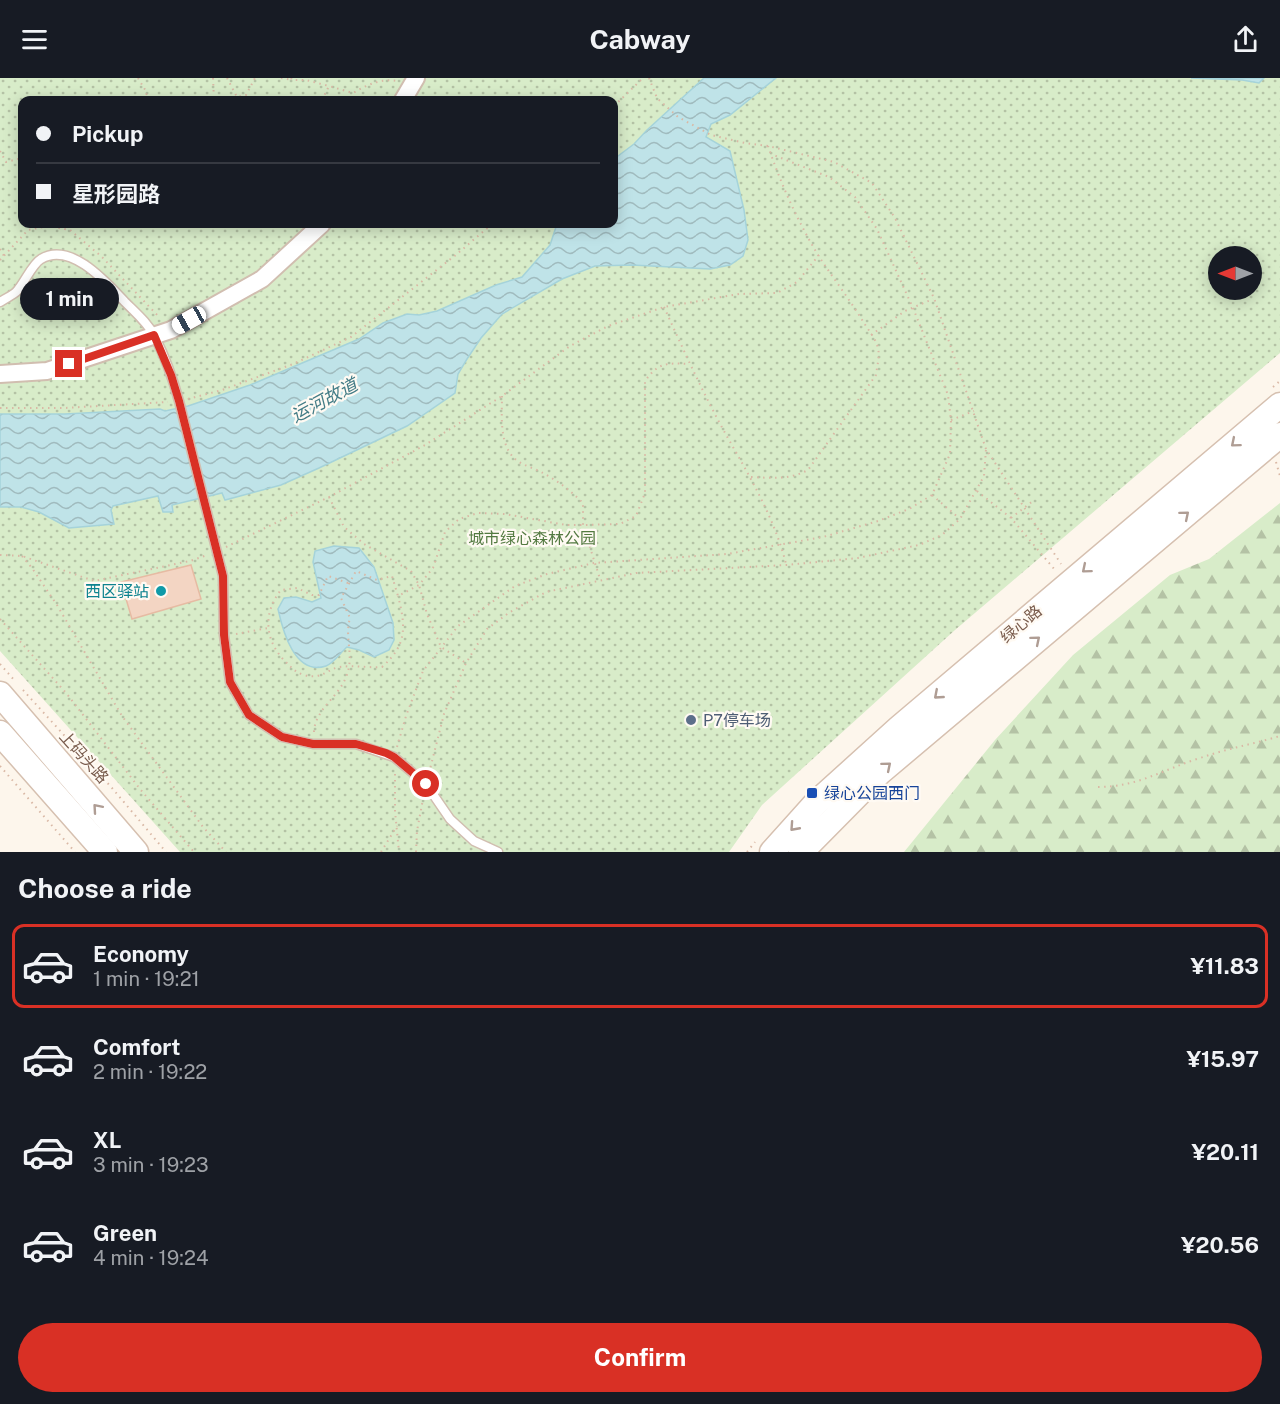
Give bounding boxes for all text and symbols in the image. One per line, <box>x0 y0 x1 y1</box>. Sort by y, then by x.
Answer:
icon: menu <box>18 23 51 56</box>
text: Cabway <box>589 23 691 55</box>
icon: share <box>1229 23 1262 56</box>
text: Pickup <box>72 121 143 147</box>
text: 星形园路 <box>72 181 160 207</box>
north arrow <box>1208 246 1262 300</box>
map controls <box>1208 246 1262 300</box>
callout: 1 min <box>20 277 118 319</box>
text: 1 min <box>45 287 94 311</box>
car <box>169 303 209 337</box>
route end <box>55 350 82 377</box>
water label: 运河故道 <box>287 372 363 426</box>
one-way arrow <box>1231 435 1242 446</box>
one-way arrow <box>1178 511 1189 522</box>
park label: 城市绿心森林公园 <box>468 529 596 548</box>
one-way arrow <box>1082 561 1093 572</box>
place label: 西区驿站 <box>85 582 149 601</box>
marker: 西区驿站 <box>154 584 168 598</box>
street label: 绿心路 <box>997 601 1045 647</box>
one-way arrow <box>1029 636 1040 647</box>
one-way arrow <box>934 688 945 699</box>
place label: P7停车场 <box>703 711 771 730</box>
marker: P7停车场 <box>684 713 698 727</box>
street label: 上码头路 <box>56 727 112 787</box>
one-way arrow <box>880 762 891 773</box>
route start <box>412 770 439 797</box>
place label: 绿心公园西门 <box>824 784 920 803</box>
marker: 绿心公园西门 <box>805 786 819 800</box>
one-way arrow <box>94 804 105 815</box>
one-way arrow <box>791 820 802 831</box>
text: Choose a ride <box>18 872 192 904</box>
icon: car <box>21 939 75 993</box>
text: Economy <box>93 941 189 967</box>
text: ¥11.83 <box>1190 953 1259 979</box>
text: 1 min · 19:21 <box>93 967 200 991</box>
icon: car <box>21 1032 75 1086</box>
text: Comfort <box>93 1034 180 1060</box>
text: ¥15.97 <box>1186 1046 1259 1072</box>
text: 2 min · 19:22 <box>93 1060 207 1084</box>
icon: car <box>21 1125 75 1179</box>
text: XL <box>93 1127 121 1153</box>
text: ¥20.11 <box>1192 1139 1259 1165</box>
text: 3 min · 19:23 <box>93 1153 209 1177</box>
icon: car <box>21 1218 75 1272</box>
text: Green <box>93 1220 157 1246</box>
text: ¥20.56 <box>1181 1232 1259 1258</box>
text: 4 min · 19:24 <box>93 1246 209 1270</box>
button: Confirm <box>18 1323 1262 1392</box>

